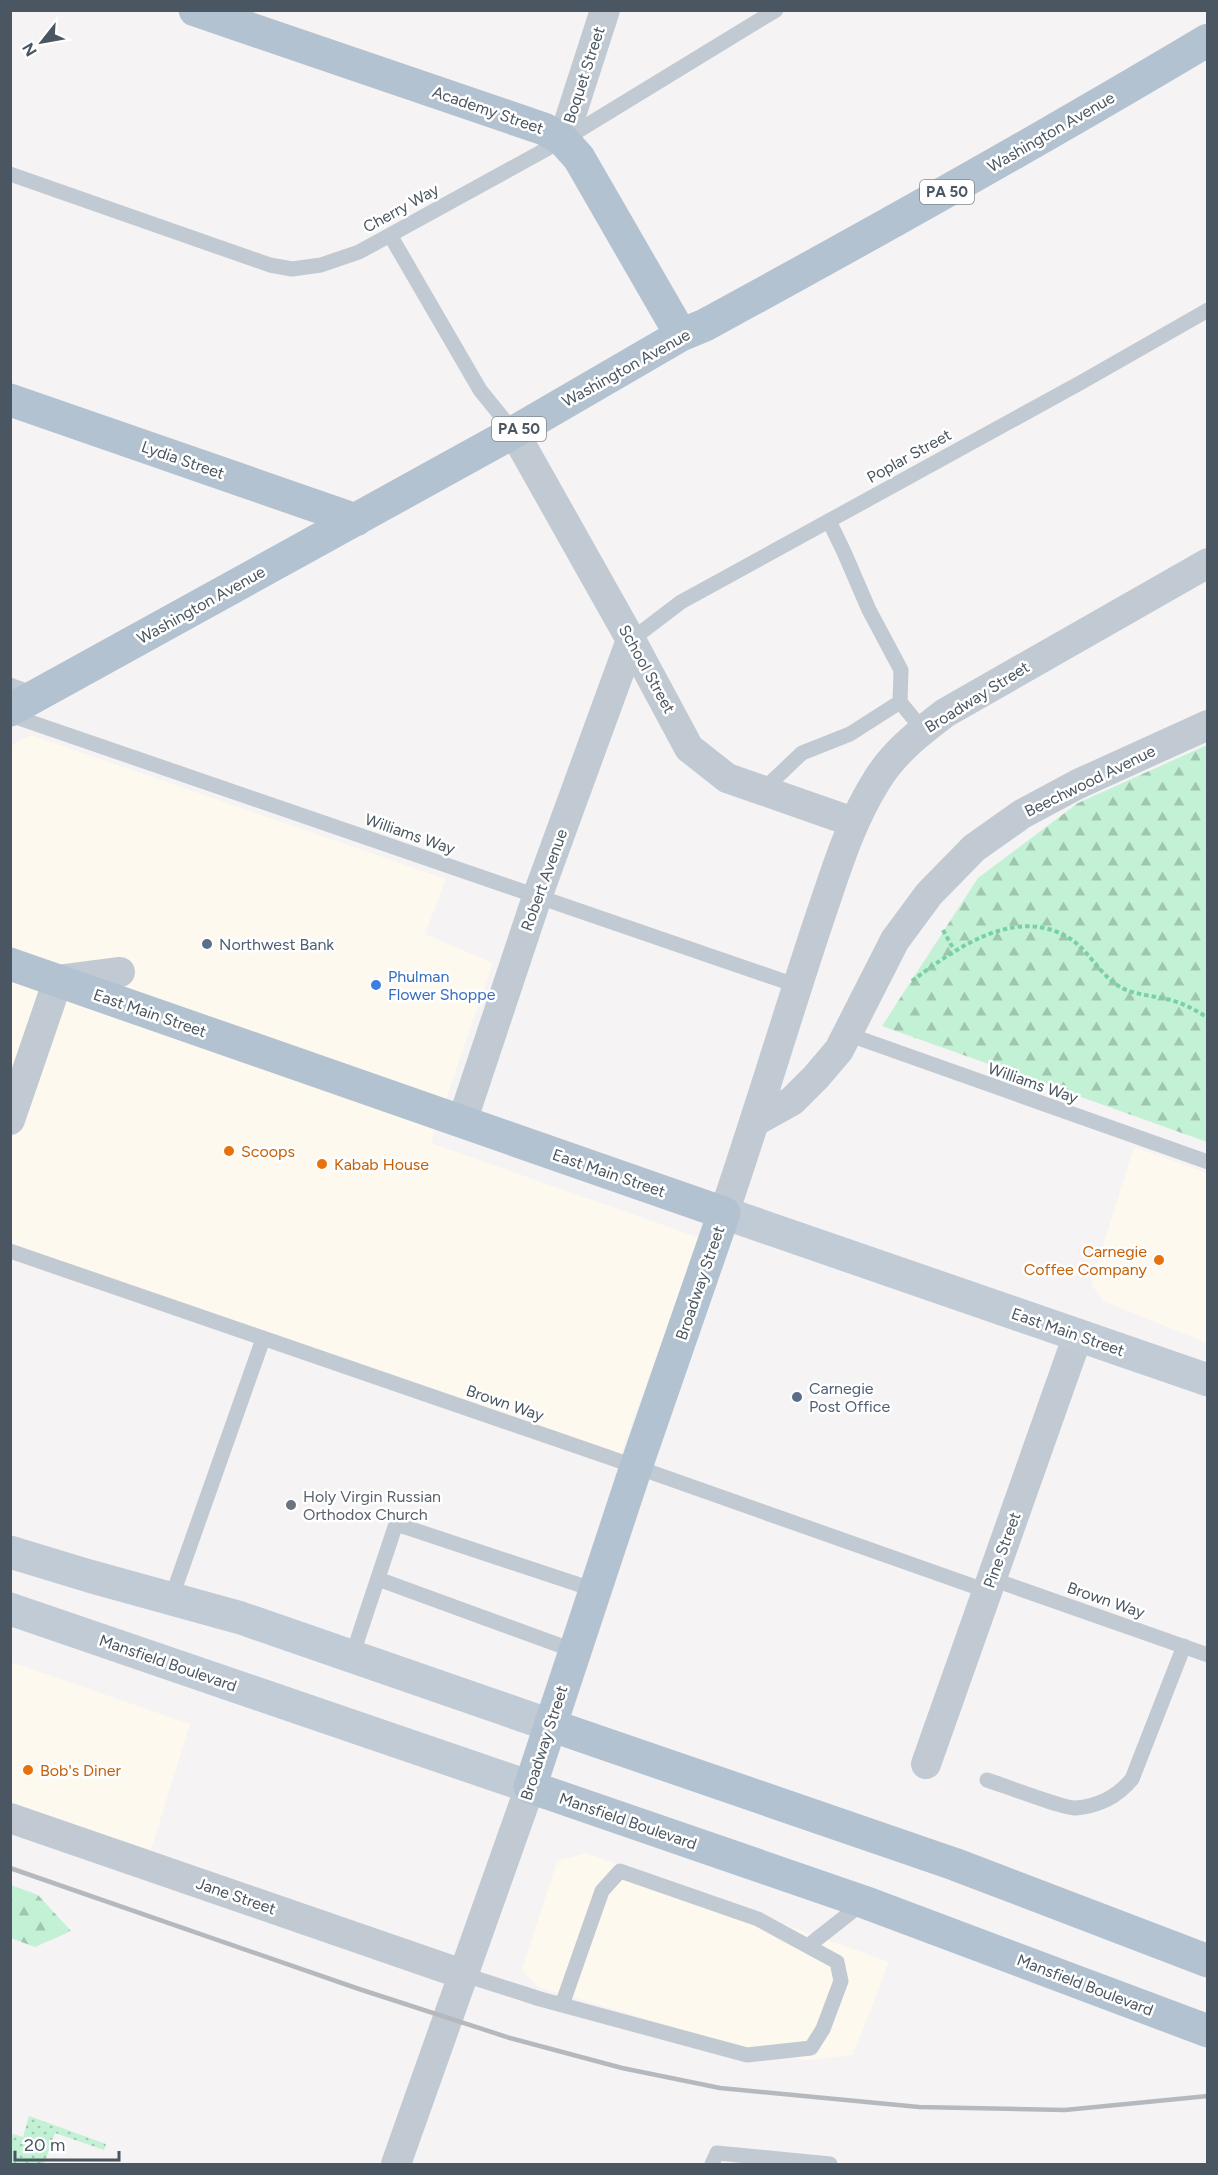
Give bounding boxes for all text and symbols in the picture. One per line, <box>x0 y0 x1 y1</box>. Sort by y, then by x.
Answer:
north arrow <box>12 12 72 72</box>
street label: Boquet Street <box>559 24 609 126</box>
text: N <box>18 39 41 60</box>
street label: Academy Street <box>430 82 546 138</box>
street label: Washington Avenue <box>984 88 1118 176</box>
street label: Cherry Way <box>360 179 443 237</box>
road number: PA 50 <box>920 180 974 204</box>
street label: Washington Avenue <box>559 325 694 411</box>
road number: PA 50 <box>492 417 546 441</box>
street label: Poplar Street <box>863 425 955 487</box>
street label: Lydia Street <box>139 437 227 483</box>
street label: Washington Avenue <box>134 562 269 648</box>
street label: School Street <box>615 621 679 717</box>
street label: Broadway Street <box>921 657 1033 737</box>
street label: Beechwood Avenue <box>1022 741 1159 821</box>
street label: Williams Way <box>362 810 458 859</box>
street label: Robert Avenue <box>517 826 571 933</box>
place label: Northwest Bank <box>219 935 334 954</box>
marker: Northwest Bank <box>200 937 214 951</box>
place label: Phulman Flower Shoppe <box>388 967 496 1004</box>
marker: Phulman Flower Shoppe <box>369 978 383 992</box>
street label: East Main Street <box>91 985 209 1041</box>
street label: Williams Way <box>985 1059 1081 1108</box>
place label: Scoops <box>241 1142 295 1161</box>
marker: Scoops <box>222 1144 236 1158</box>
street label: East Main Street <box>550 1145 668 1201</box>
place label: Kabab House <box>334 1155 429 1174</box>
marker: Kabab House <box>315 1157 329 1171</box>
street label: Broadway Street <box>672 1223 728 1343</box>
place label: Carnegie Coffee Company <box>1024 1242 1148 1279</box>
marker: Carnegie Coffee Company <box>1152 1253 1166 1267</box>
street label: East Main Street <box>1009 1304 1127 1360</box>
place label: Carnegie Post Office <box>809 1379 890 1416</box>
street label: Brown Way <box>464 1381 547 1425</box>
marker: Carnegie Post Office <box>790 1390 804 1404</box>
place label: Holy Virgin Russian Orthodox Church <box>303 1487 441 1524</box>
marker: Holy Virgin Russian Orthodox Church <box>284 1498 298 1512</box>
street label: Pine Street <box>979 1509 1025 1591</box>
street label: Brown Way <box>1065 1578 1148 1622</box>
street label: Mansfield Boulevard <box>97 1631 239 1695</box>
street label: Broadway Street <box>516 1683 572 1803</box>
place label: Bob's Diner <box>40 1761 121 1780</box>
marker: Bob's Diner <box>21 1763 35 1777</box>
street label: Mansfield Boulevard <box>557 1789 699 1853</box>
street label: Jane Street <box>194 1874 278 1918</box>
street label: Mansfield Boulevard <box>1014 1950 1156 2020</box>
scale bar <box>15 2124 118 2162</box>
text: 20 m <box>24 2134 65 2156</box>

